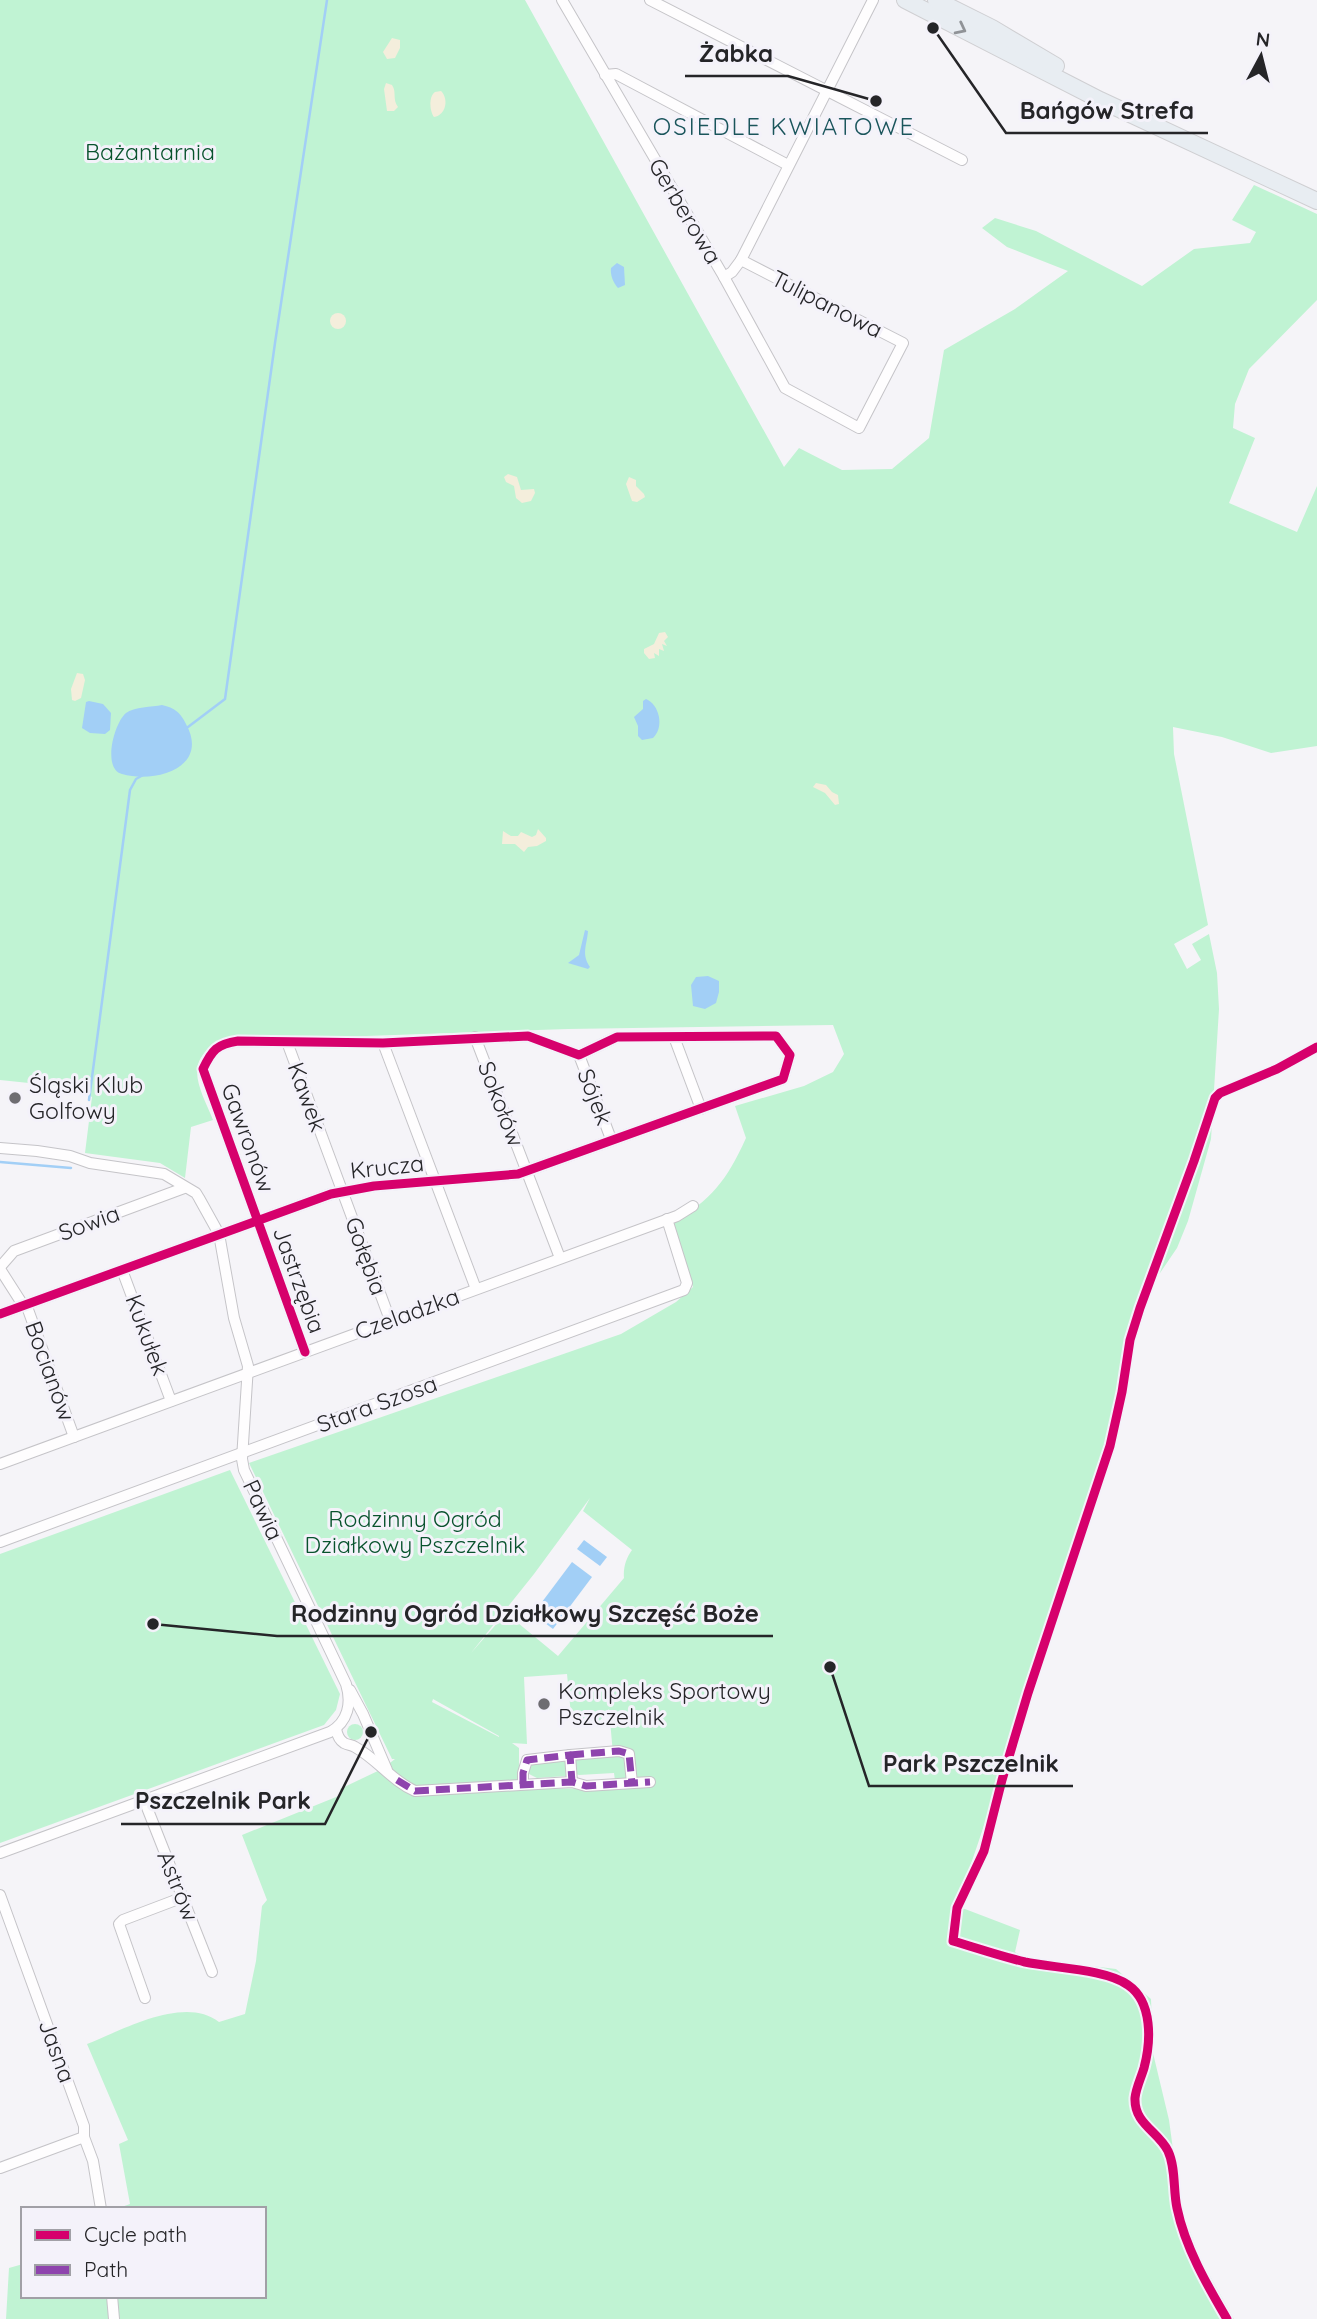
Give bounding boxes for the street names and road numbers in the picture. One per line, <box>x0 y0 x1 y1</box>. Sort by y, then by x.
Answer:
street label: Gerberowa <box>643 153 728 269</box>
street label: Tulipanowa <box>767 263 888 344</box>
street label: Sokołów <box>472 1057 531 1151</box>
street label: Kawek <box>282 1058 333 1136</box>
street label: Sójek <box>571 1064 619 1129</box>
street label: Gawronów <box>215 1079 282 1196</box>
street label: Krucza <box>349 1148 425 1185</box>
street label: Sowia <box>54 1198 123 1247</box>
street label: Gołębia <box>339 1213 394 1299</box>
street label: Jastrzębia <box>267 1223 332 1337</box>
street label: Czeladzka <box>351 1281 463 1346</box>
street label: Kukułek <box>119 1290 176 1379</box>
street label: Bocianów <box>19 1317 82 1425</box>
street label: Stara Szosa <box>313 1368 441 1439</box>
street label: Pawia <box>237 1475 290 1545</box>
street label: Astrów <box>151 1846 206 1925</box>
street label: Jasna <box>33 2015 82 2086</box>

